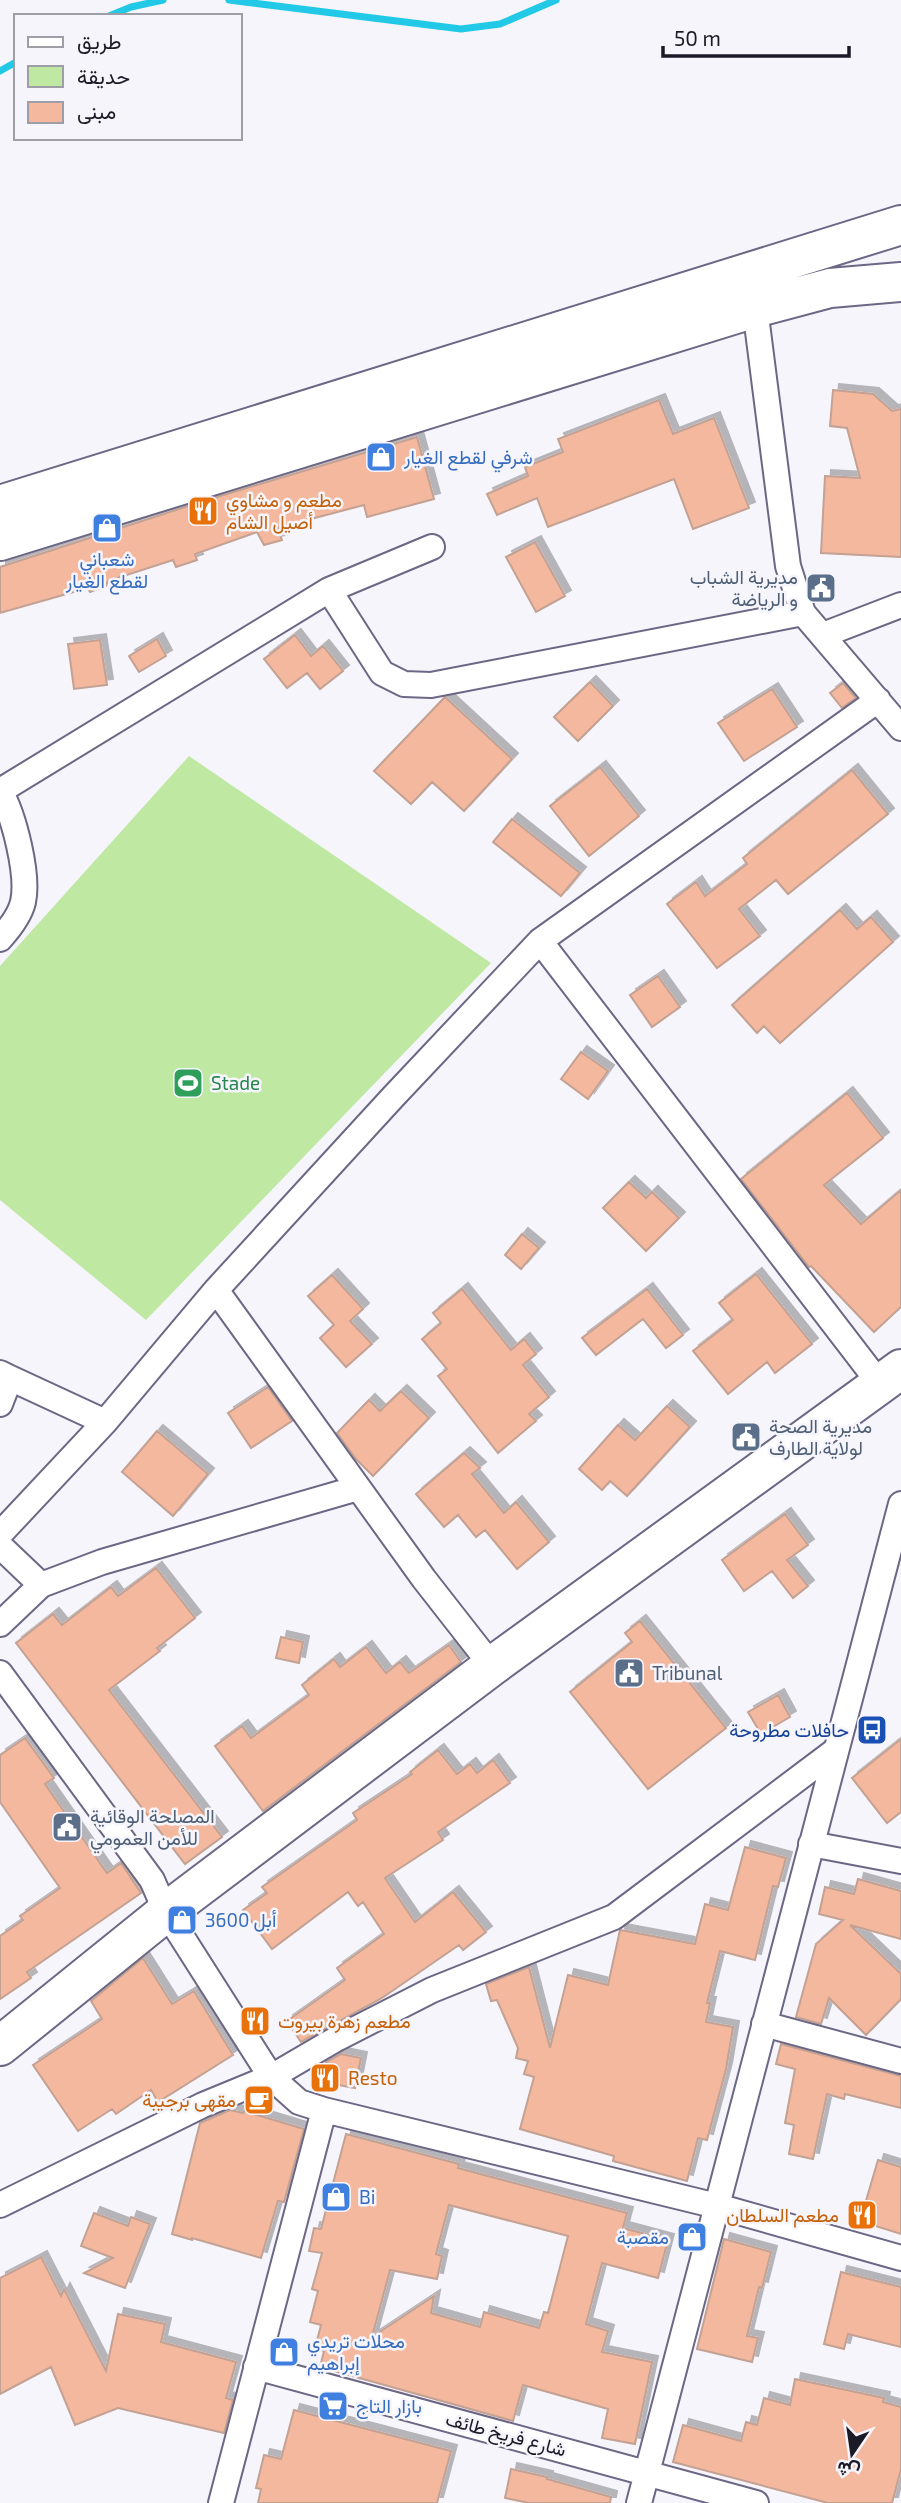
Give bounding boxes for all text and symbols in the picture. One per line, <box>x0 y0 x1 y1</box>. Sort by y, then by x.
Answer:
legend <box>14 14 242 140</box>
scale bar <box>663 14 848 58</box>
text: 50 m <box>674 25 721 50</box>
text: طريق <box>77 28 122 55</box>
text: حديقة <box>77 63 130 89</box>
text: مبنى <box>77 98 116 124</box>
shop icon: شرفي لقطع الغيار <box>364 440 398 474</box>
place label: شرفي لقطع الغيار <box>403 445 533 473</box>
place label: مطعم و مشاوي أصيل الشام <box>226 488 342 535</box>
restaurant icon: مطعم و مشاوي أصيل الشام <box>186 494 220 528</box>
shop icon: شعباني لقطع الغيار <box>90 511 124 545</box>
place label: شعباني لقطع الغيار <box>65 547 148 595</box>
place label: مديرية الشباب و الرياضة <box>690 565 798 611</box>
public building icon: مديرية الشباب و الرياضة <box>804 571 838 605</box>
sports icon: Stade <box>171 1066 205 1100</box>
place label: Stade <box>211 1071 260 1094</box>
place label: مديرية الصحة لولاية الطارف <box>769 1414 872 1460</box>
public building icon: مديرية الصحة لولاية الطارف <box>729 1420 763 1454</box>
public building icon: Tribunal <box>612 1656 646 1690</box>
place label: Tribunal <box>652 1661 723 1684</box>
bus stop icon: حافلات مطروحة <box>855 1713 889 1747</box>
place label: حافلات مطروحة <box>729 1718 849 1742</box>
place label: المصلحة الوقائية للأمن العمومي <box>90 1804 215 1854</box>
public building icon: المصلحة الوقائية للأمن العمومي <box>50 1810 84 1844</box>
shop icon: أبل 3600 <box>165 1903 199 1937</box>
place label: أبل 3600 <box>205 1908 276 1932</box>
restaurant icon: مطعم زهرة بيروت <box>238 2004 272 2038</box>
place label: مطعم زهرة بيروت <box>278 2009 411 2034</box>
restaurant icon: Resto <box>308 2061 342 2095</box>
place label: Resto <box>348 2066 398 2089</box>
cafe icon: مقهى برجيبة <box>242 2083 276 2117</box>
place label: مقهى برجيبة <box>142 2088 236 2112</box>
shop icon: Bi <box>319 2180 353 2214</box>
place label: Bi <box>359 2185 376 2208</box>
restaurant icon: مطعم السلطان <box>845 2198 879 2232</box>
place label: مطعم السلطان <box>726 2203 839 2228</box>
shop icon: مقصبة <box>675 2220 709 2254</box>
place label: مقصبة <box>617 2225 669 2249</box>
place label: محلات تريدي إبراهيم <box>307 2329 405 2376</box>
shop icon: محلات تريدي إبراهيم <box>267 2335 301 2369</box>
supermarket icon: بازار التاج <box>316 2389 350 2423</box>
place label: بازار التاج <box>356 2394 422 2419</box>
street label: شارع فريخ طائف <box>443 2406 569 2464</box>
north arrow <box>817 2419 887 2489</box>
text: ش <box>834 2456 862 2485</box>

